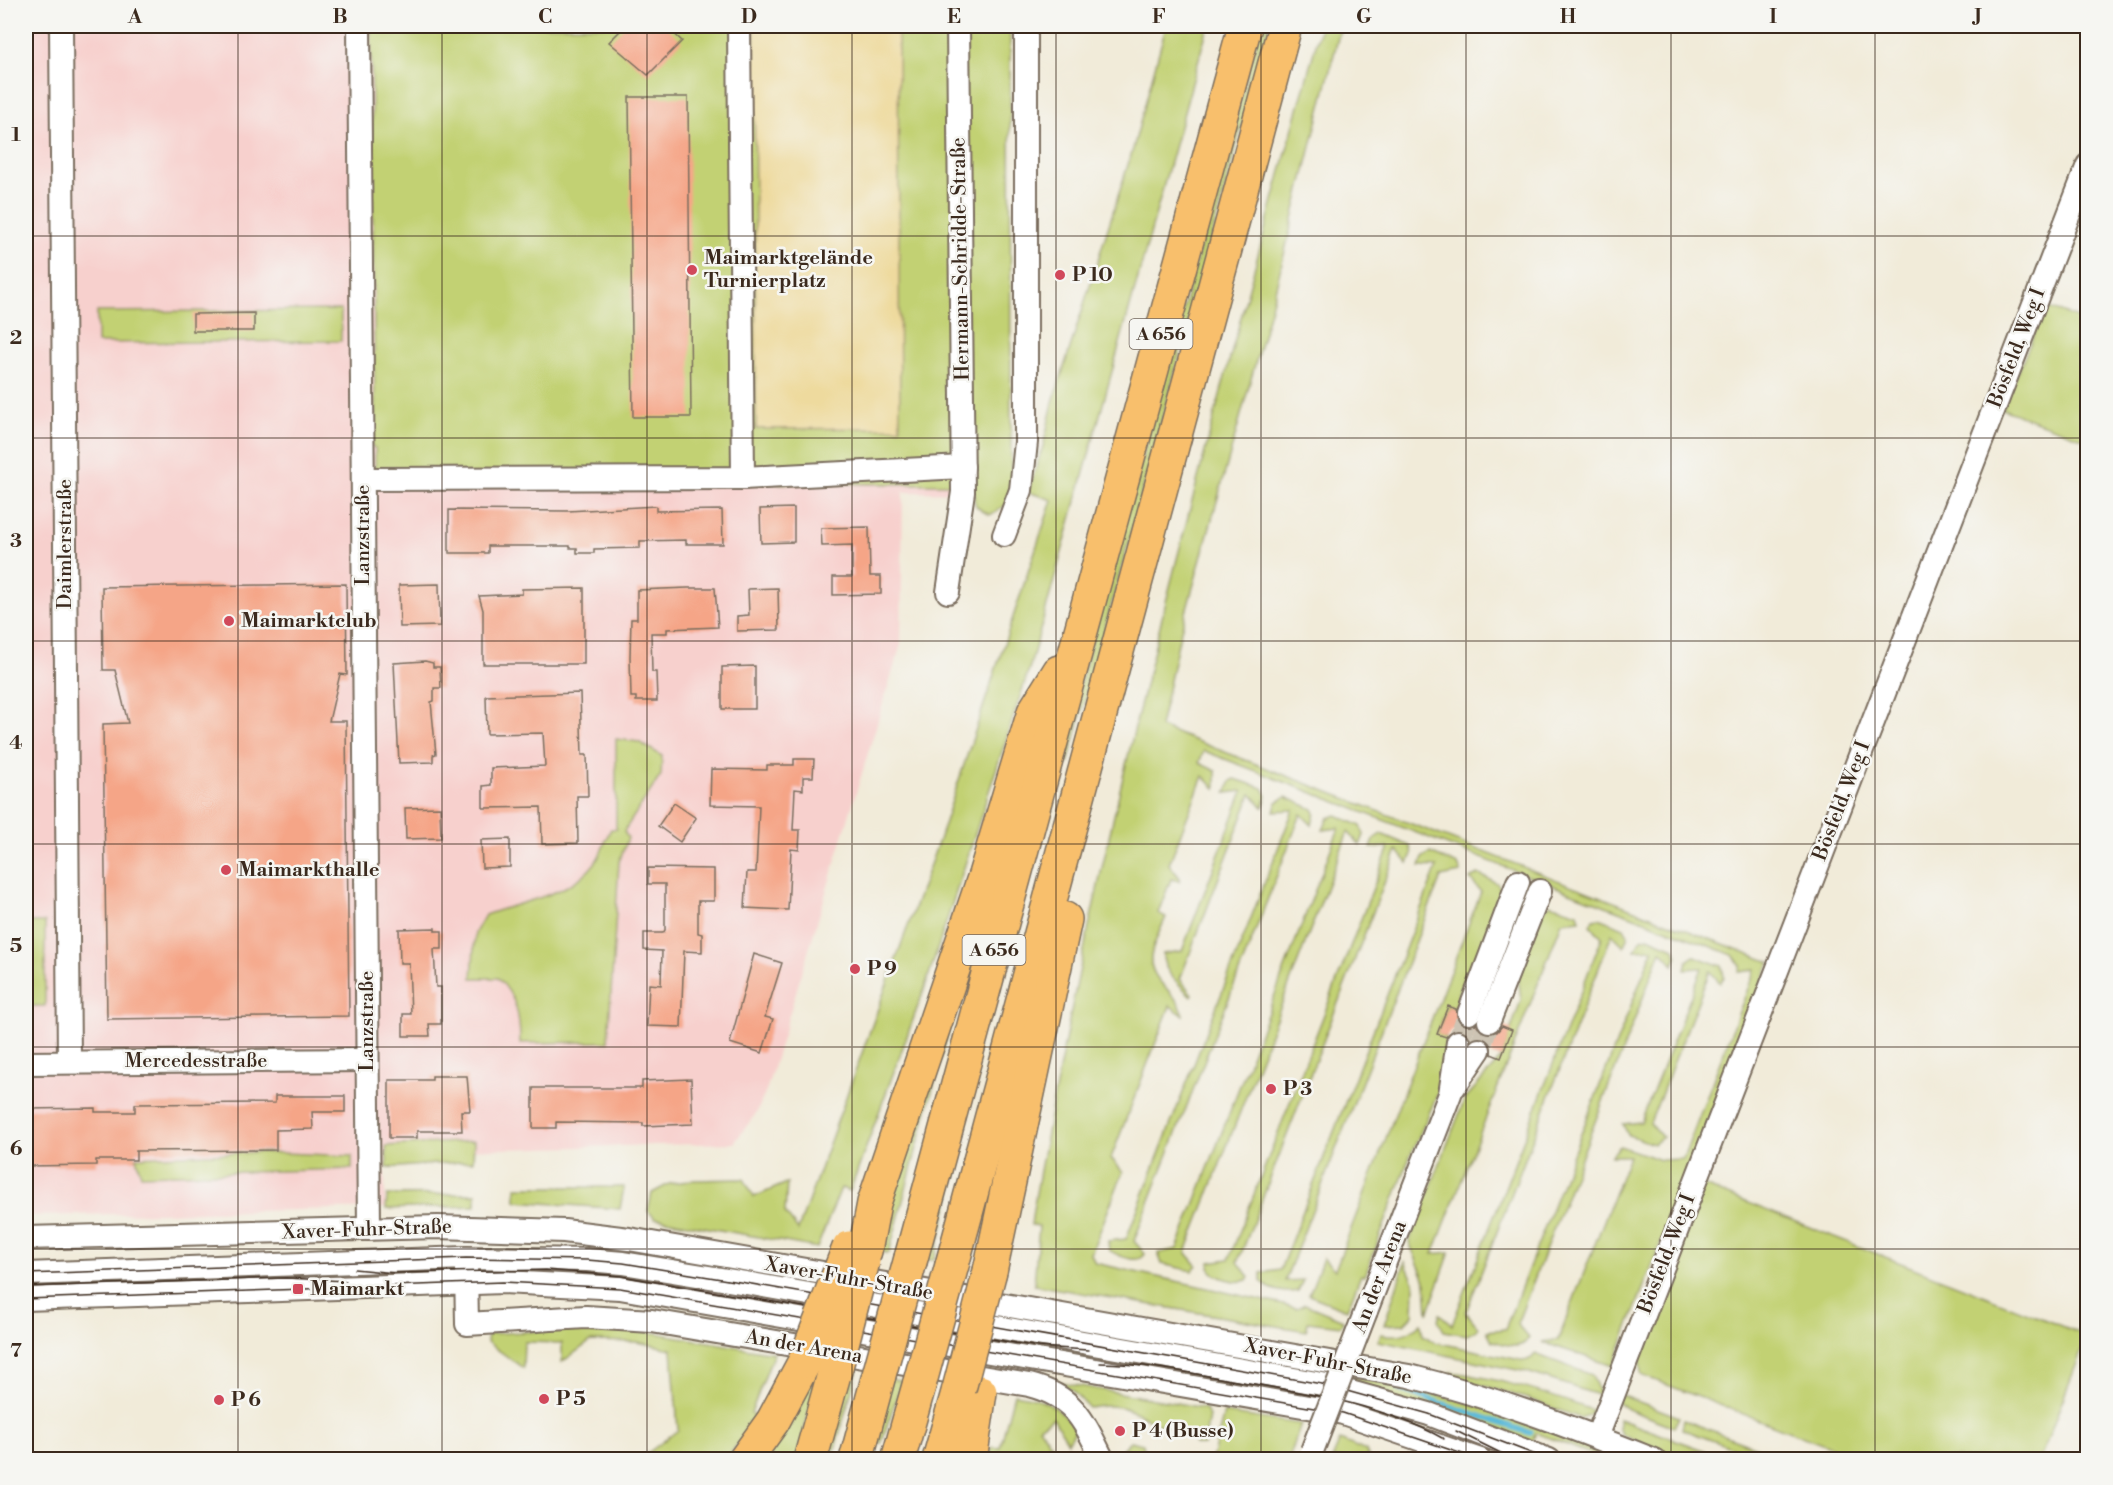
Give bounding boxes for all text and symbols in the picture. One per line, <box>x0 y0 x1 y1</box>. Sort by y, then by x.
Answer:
text: A <box>127 5 143 30</box>
text: B <box>332 5 348 30</box>
text: C <box>538 5 552 30</box>
text: D <box>741 5 757 30</box>
text: E <box>947 5 961 30</box>
text: F <box>1152 5 1166 30</box>
text: G <box>1356 5 1372 30</box>
text: H <box>1560 5 1577 30</box>
text: I <box>1769 5 1777 30</box>
text: J <box>1971 5 1982 30</box>
text: 1 <box>11 123 21 148</box>
street label: Hermann-Schridde-Straße <box>946 137 976 381</box>
place label: Maimarktgelände Turnierplatz <box>704 246 873 294</box>
marker: Maimarktgelände Turnierplatz <box>685 263 699 277</box>
place label: P 10 <box>1072 263 1113 288</box>
marker: P 10 <box>1053 268 1067 282</box>
street label: Bösfeld, Weg I <box>1982 284 2051 412</box>
road number: A 656 <box>1130 319 1192 349</box>
text: 2 <box>10 326 22 351</box>
street label: Daimlerstraße <box>53 479 78 609</box>
street label: Lanzstraße <box>351 485 376 585</box>
text: 3 <box>10 529 22 554</box>
place label: Maimarktclub <box>241 609 377 634</box>
marker: Maimarktclub <box>222 614 236 628</box>
text: 4 <box>9 731 23 756</box>
street label: Bösfeld, Weg I <box>1807 737 1876 865</box>
place label: Maimarkthalle <box>238 858 380 883</box>
marker: Maimarkthalle <box>219 863 233 877</box>
text: 5 <box>10 934 22 959</box>
road number: A 656 <box>962 935 1026 965</box>
place label: P 9 <box>867 957 897 982</box>
marker: P 9 <box>848 962 862 976</box>
street label: Lanzstraße <box>355 971 380 1071</box>
street label: Mercedesstraße <box>125 1049 267 1074</box>
place label: P 3 <box>1283 1077 1312 1102</box>
marker: P 3 <box>1264 1082 1278 1096</box>
text: 6 <box>10 1137 23 1162</box>
street label: Bösfeld, Weg I <box>1632 1190 1701 1318</box>
street label: Xaver-Fuhr-Straße <box>281 1215 452 1245</box>
street label: An der Arena <box>1347 1216 1413 1338</box>
street label: Xaver-Fuhr-Straße <box>762 1252 935 1306</box>
place label: Maimarkt <box>310 1277 405 1302</box>
marker: Maimarkt <box>291 1282 305 1296</box>
street label: An der Arena <box>743 1324 865 1370</box>
street label: Xaver-Fuhr-Straße <box>1241 1333 1414 1390</box>
text: 7 <box>10 1339 22 1364</box>
place label: P 5 <box>556 1387 586 1412</box>
place label: P 6 <box>231 1388 261 1413</box>
marker: P 5 <box>537 1392 551 1406</box>
marker: P 6 <box>212 1393 226 1407</box>
place label: P 4 (Busse) <box>1132 1419 1233 1444</box>
marker: P 4 (Busse) <box>1113 1424 1127 1438</box>

